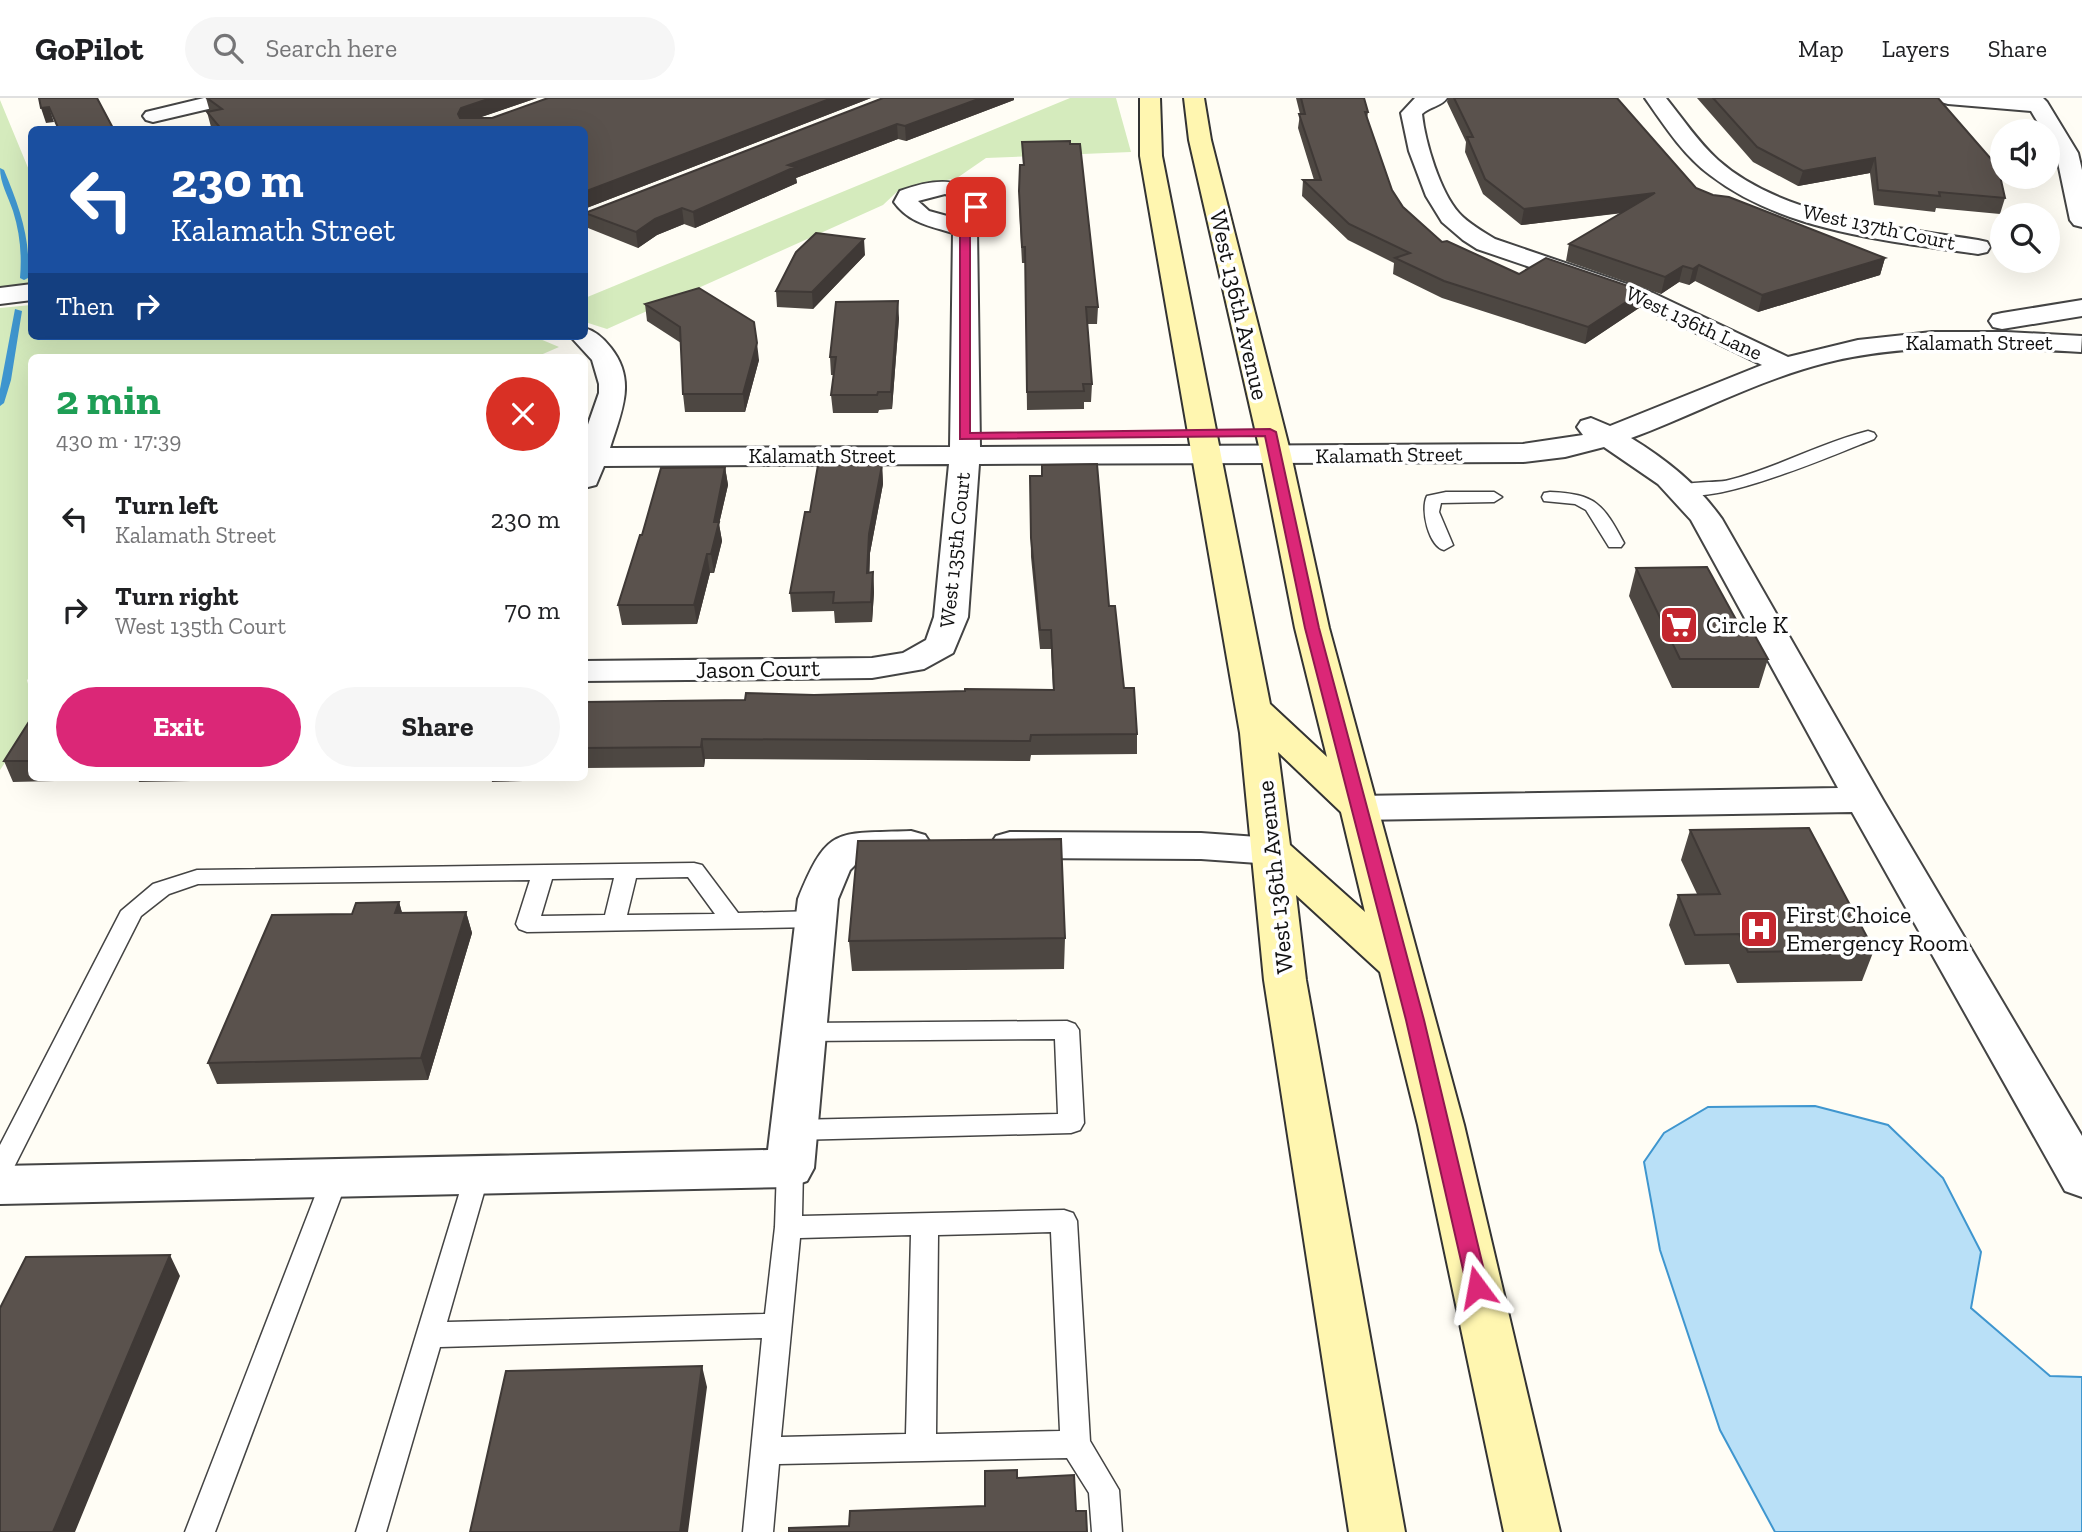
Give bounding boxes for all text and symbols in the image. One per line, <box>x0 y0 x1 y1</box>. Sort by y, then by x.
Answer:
search box <box>185 17 675 80</box>
text: GoPilot <box>35 29 143 68</box>
icon: search <box>209 29 247 67</box>
text: Search here <box>265 32 397 64</box>
text: Map <box>1798 34 1844 63</box>
text: Layers <box>1882 34 1950 63</box>
text: Share <box>1988 34 2047 63</box>
map controls <box>1990 119 2060 273</box>
button: sound <box>1990 119 2060 189</box>
text: 230 m <box>171 151 304 210</box>
icon: left <box>56 154 147 245</box>
pin <box>946 177 1006 237</box>
icon: arrive <box>957 188 995 226</box>
street label: West 137th Court <box>1801 198 1958 255</box>
button: search <box>1990 203 2060 273</box>
street label: West 136th Avenue <box>1204 207 1275 403</box>
text: Kalamath Street <box>171 211 395 249</box>
street label: West 136th Lane <box>1622 280 1766 365</box>
icon: right <box>128 287 166 325</box>
text: Then <box>56 290 114 322</box>
street label: Kalamath Street <box>1905 330 2053 355</box>
text: 2 min <box>56 374 161 425</box>
button: close <box>486 377 560 451</box>
text: 430 m · 17:39 <box>56 426 181 454</box>
street label: Kalamath Street <box>1315 441 1463 468</box>
street label: Kalamath Street <box>748 443 896 468</box>
street label: West 135th Court <box>934 471 975 629</box>
text: Turn left <box>115 489 218 521</box>
icon: left <box>56 500 94 538</box>
text: 230 m <box>491 503 560 535</box>
text: Kalamath Street <box>115 521 276 549</box>
text: Turn right <box>115 580 238 612</box>
icon: right <box>56 591 94 629</box>
text: 70 m <box>504 594 560 626</box>
supermarket icon: Circle K <box>1658 604 1700 646</box>
place label: Circle K <box>1706 610 1789 639</box>
text: West 135th Court <box>115 612 286 640</box>
street label: Jason Court <box>696 653 820 684</box>
button: Exit <box>56 687 301 767</box>
button: Share <box>315 687 560 767</box>
street label: West 136th Avenue <box>1250 779 1299 975</box>
place label: First Choice Emergency Room <box>1786 900 1969 957</box>
hospital icon: First Choice Emergency Room <box>1738 908 1780 950</box>
position arrow <box>1440 1250 1514 1324</box>

